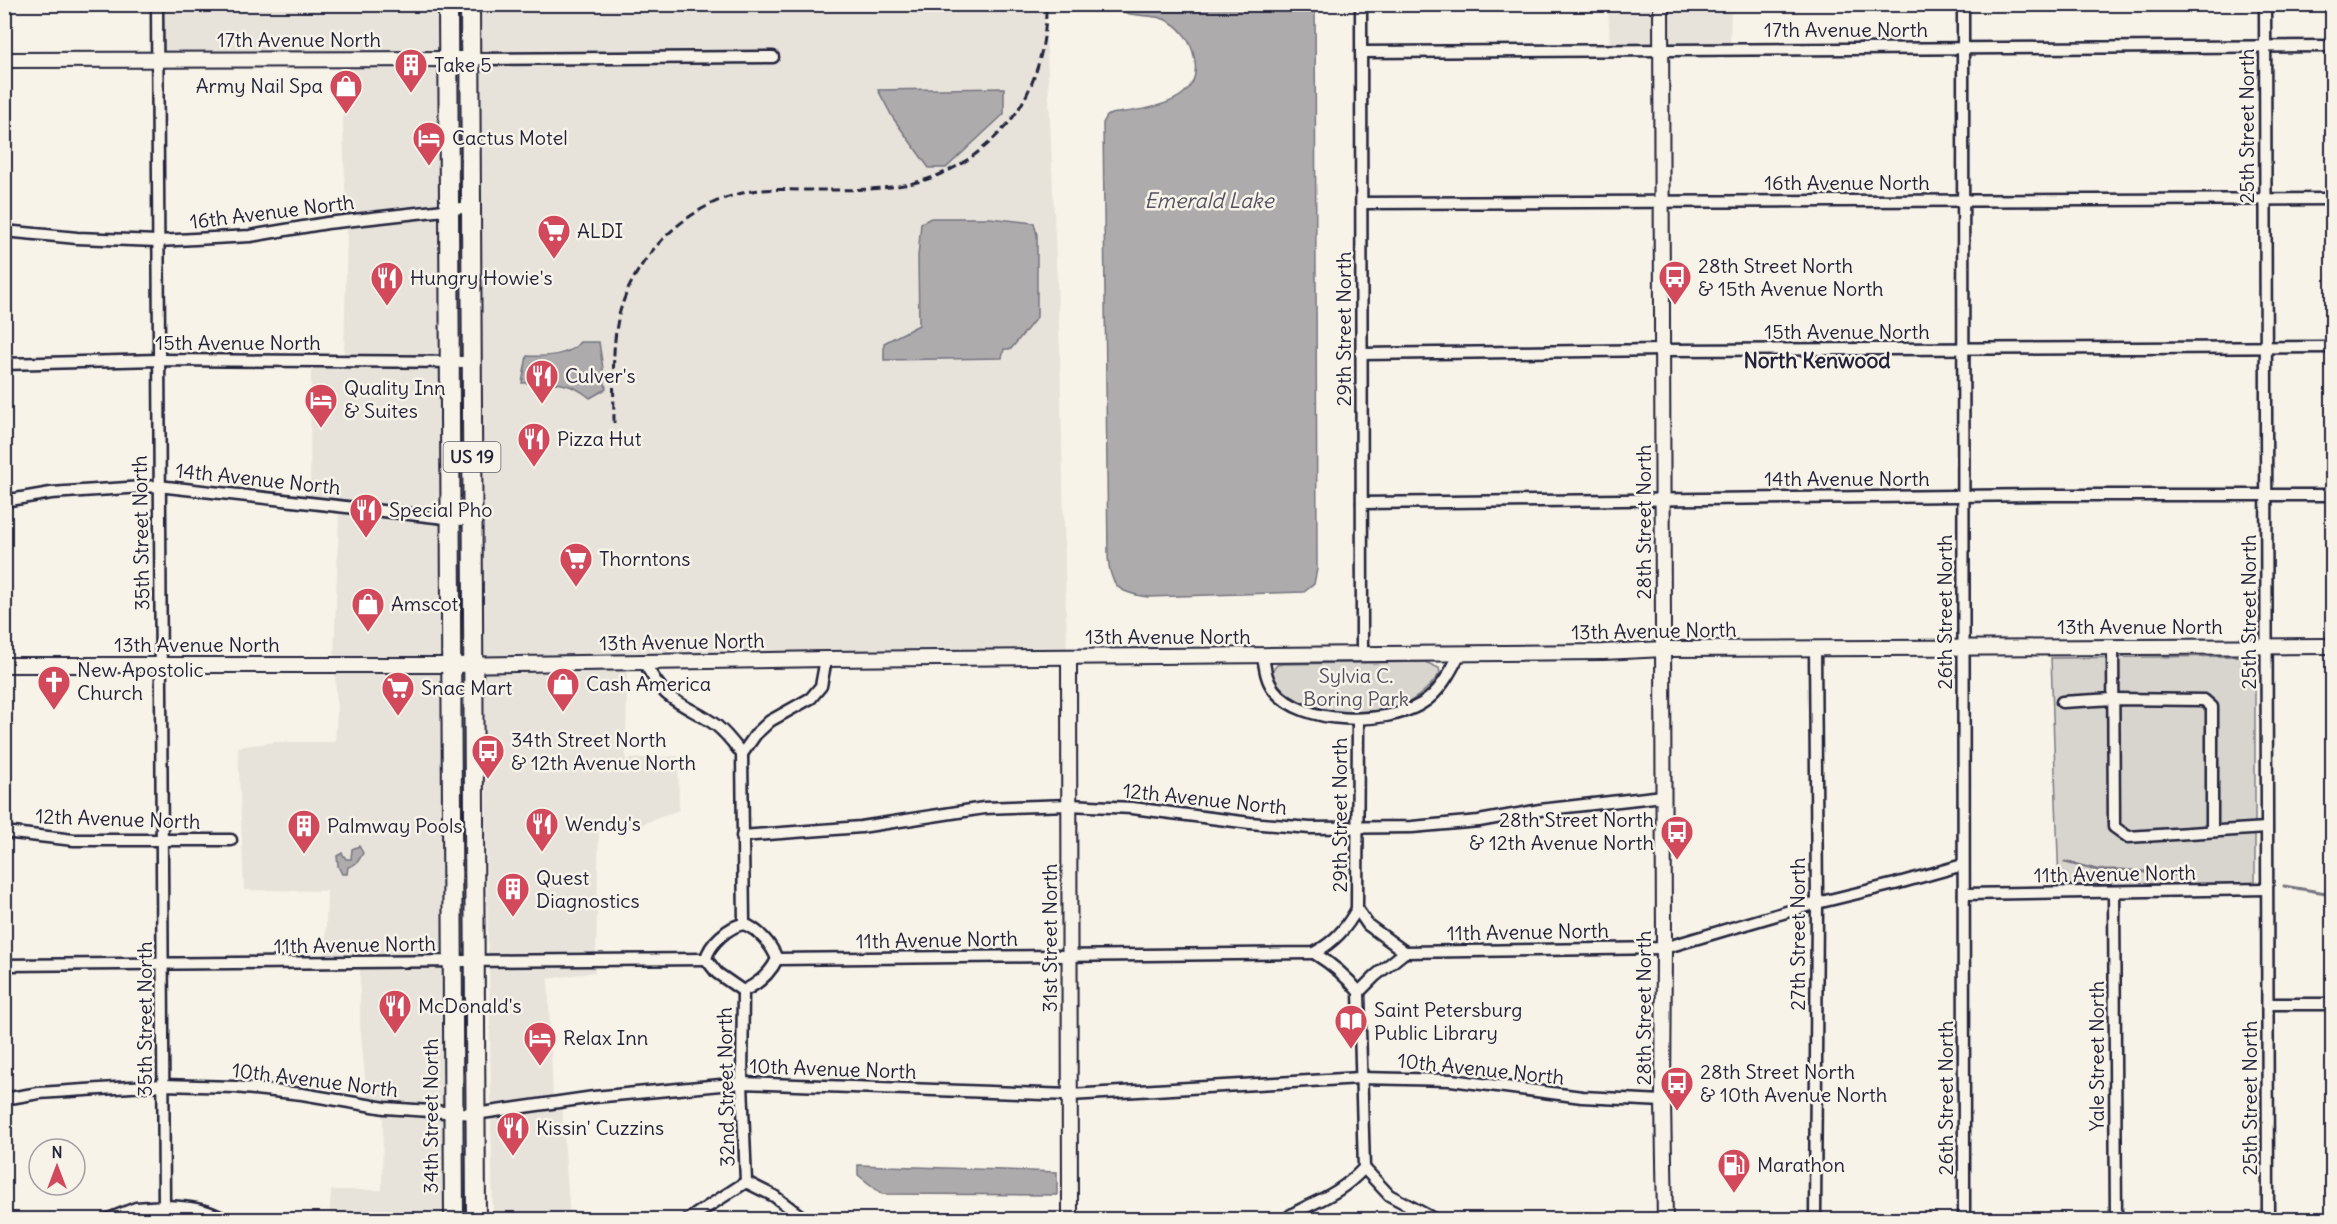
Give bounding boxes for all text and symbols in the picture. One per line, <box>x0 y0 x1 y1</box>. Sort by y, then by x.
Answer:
street label: 17th Avenue North <box>1764 17 1928 42</box>
street label: 17th Avenue North <box>217 27 381 52</box>
building icon: Take 5 <box>393 47 429 94</box>
street label: 25th Street North <box>2234 49 2259 203</box>
place label: Take 5 <box>434 52 492 77</box>
shop icon: Army Nail Spa <box>328 68 364 115</box>
place label: Army Nail Spa <box>196 73 323 98</box>
hotel icon: Cactus Motel <box>411 120 447 167</box>
place label: Cactus Motel <box>452 125 568 150</box>
street label: 16th Avenue North <box>1764 170 1930 195</box>
water label: Emerald Lake <box>1144 187 1275 214</box>
street label: 16th Avenue North <box>188 189 356 234</box>
supermarket icon: ALDI <box>536 213 572 260</box>
place label: ALDI <box>577 218 623 243</box>
street label: 29th Street North <box>1331 252 1356 406</box>
place label: 28th Street North & 15th Avenue North <box>1698 253 1884 301</box>
bus stop icon: 28th Street North & 15th Avenue North <box>1657 259 1693 306</box>
restaurant icon: Hungry Howie's <box>369 260 405 307</box>
place label: Hungry Howie's <box>410 265 553 290</box>
street label: 15th Avenue North <box>1764 319 1930 344</box>
street label: 15th Avenue North <box>155 330 321 355</box>
district label: North Kenwood <box>1743 347 1891 374</box>
restaurant icon: Culver's <box>524 358 560 405</box>
place label: Culver's <box>565 363 636 388</box>
place label: Quality Inn & Suites <box>344 375 446 423</box>
hotel icon: Quality Inn & Suites <box>303 382 339 429</box>
restaurant icon: Pizza Hut <box>516 421 552 468</box>
place label: Pizza Hut <box>557 426 642 451</box>
road number: US 19 <box>444 442 500 472</box>
street label: 28th Street North <box>1631 445 1656 599</box>
street label: 35th Street North <box>127 455 154 611</box>
street label: 14th Avenue North <box>174 457 342 500</box>
street label: 14th Avenue North <box>1764 466 1930 491</box>
restaurant icon: Special Pho <box>348 492 384 539</box>
place label: Special Pho <box>389 497 492 522</box>
street label: 26th Street North <box>1932 535 1957 690</box>
street label: 25th Street North <box>2236 535 2261 689</box>
supermarket icon: Thorntons <box>558 541 594 588</box>
place label: Thorntons <box>599 546 690 571</box>
shop icon: Amscot <box>350 586 386 633</box>
place label: Amscot <box>391 591 459 616</box>
street label: 13th Avenue North <box>2057 614 2223 639</box>
street label: 13th Avenue North <box>1571 617 1737 644</box>
street label: 13th Avenue North <box>1085 624 1251 649</box>
street label: 13th Avenue North <box>599 628 765 655</box>
street label: 13th Avenue North <box>114 632 280 657</box>
place label: New Apostolic Church <box>77 657 204 705</box>
park label: Sylvia C. Boring Park <box>1303 663 1409 711</box>
church icon: New Apostolic Church <box>36 664 72 711</box>
shop icon: Cash America <box>545 666 581 713</box>
supermarket icon: Snac Mart <box>380 670 416 717</box>
place label: Cash America <box>586 671 711 696</box>
place label: Snac Mart <box>421 675 513 700</box>
place label: 34th Street North & 12th Avenue North <box>511 727 696 775</box>
bus stop icon: 34th Street North & 12th Avenue North <box>470 733 506 780</box>
street label: 29th Street North <box>1327 738 1352 892</box>
street label: 12th Avenue North <box>1122 777 1288 820</box>
street label: 12th Avenue North <box>35 803 201 834</box>
restaurant icon: Wendy's <box>524 806 560 853</box>
place label: 28th Street North & 12th Avenue North <box>1469 807 1654 855</box>
building icon: Palmway Pools <box>286 808 322 855</box>
place label: Wendy's <box>565 811 641 836</box>
place label: Palmway Pools <box>327 813 463 838</box>
bus stop icon: 28th Street North & 12th Avenue North <box>1659 814 1695 861</box>
street label: 27th Street North <box>1785 857 1810 1011</box>
street label: 11th Avenue North <box>2034 860 2196 887</box>
street label: 31st Street North <box>1037 863 1062 1013</box>
place label: Quest Diagnostics <box>536 865 640 913</box>
building icon: Quest Diagnostics <box>495 871 531 918</box>
street label: 11th Avenue North <box>1447 918 1609 945</box>
street label: 11th Avenue North <box>856 926 1018 953</box>
street label: 11th Avenue North <box>274 931 436 958</box>
street label: 28th Street North <box>1631 931 1656 1085</box>
street label: 35th Street North <box>132 941 157 1097</box>
street label: Yale Street North <box>2084 981 2109 1131</box>
restaurant icon: McDonald's <box>377 988 413 1035</box>
place label: McDonald's <box>418 993 522 1018</box>
place label: Saint Petersburg Public Library <box>1374 997 1522 1045</box>
library icon: Saint Petersburg Public Library <box>1333 1003 1369 1050</box>
street label: 32nd Street North <box>712 1007 739 1167</box>
hotel icon: Relax Inn <box>522 1020 558 1067</box>
street label: 26th Street North <box>1933 1021 1958 1176</box>
street label: 25th Street North <box>2237 1021 2262 1175</box>
place label: Relax Inn <box>563 1025 648 1050</box>
street label: 34th Street North <box>418 1038 443 1194</box>
street label: 10th Avenue North <box>1397 1047 1566 1090</box>
street label: 10th Avenue North <box>749 1053 917 1084</box>
street label: 10th Avenue North <box>231 1057 400 1102</box>
place label: 28th Street North & 10th Avenue North <box>1700 1059 1887 1107</box>
bus stop icon: 28th Street North & 10th Avenue North <box>1659 1065 1695 1112</box>
restaurant icon: Kissin' Cuzzins <box>495 1110 531 1157</box>
place label: Kissin' Cuzzins <box>536 1115 664 1140</box>
north arrow <box>27 1137 87 1197</box>
text: N <box>51 1142 63 1162</box>
fuel station icon: Marathon <box>1716 1147 1752 1194</box>
place label: Marathon <box>1757 1152 1845 1177</box>

